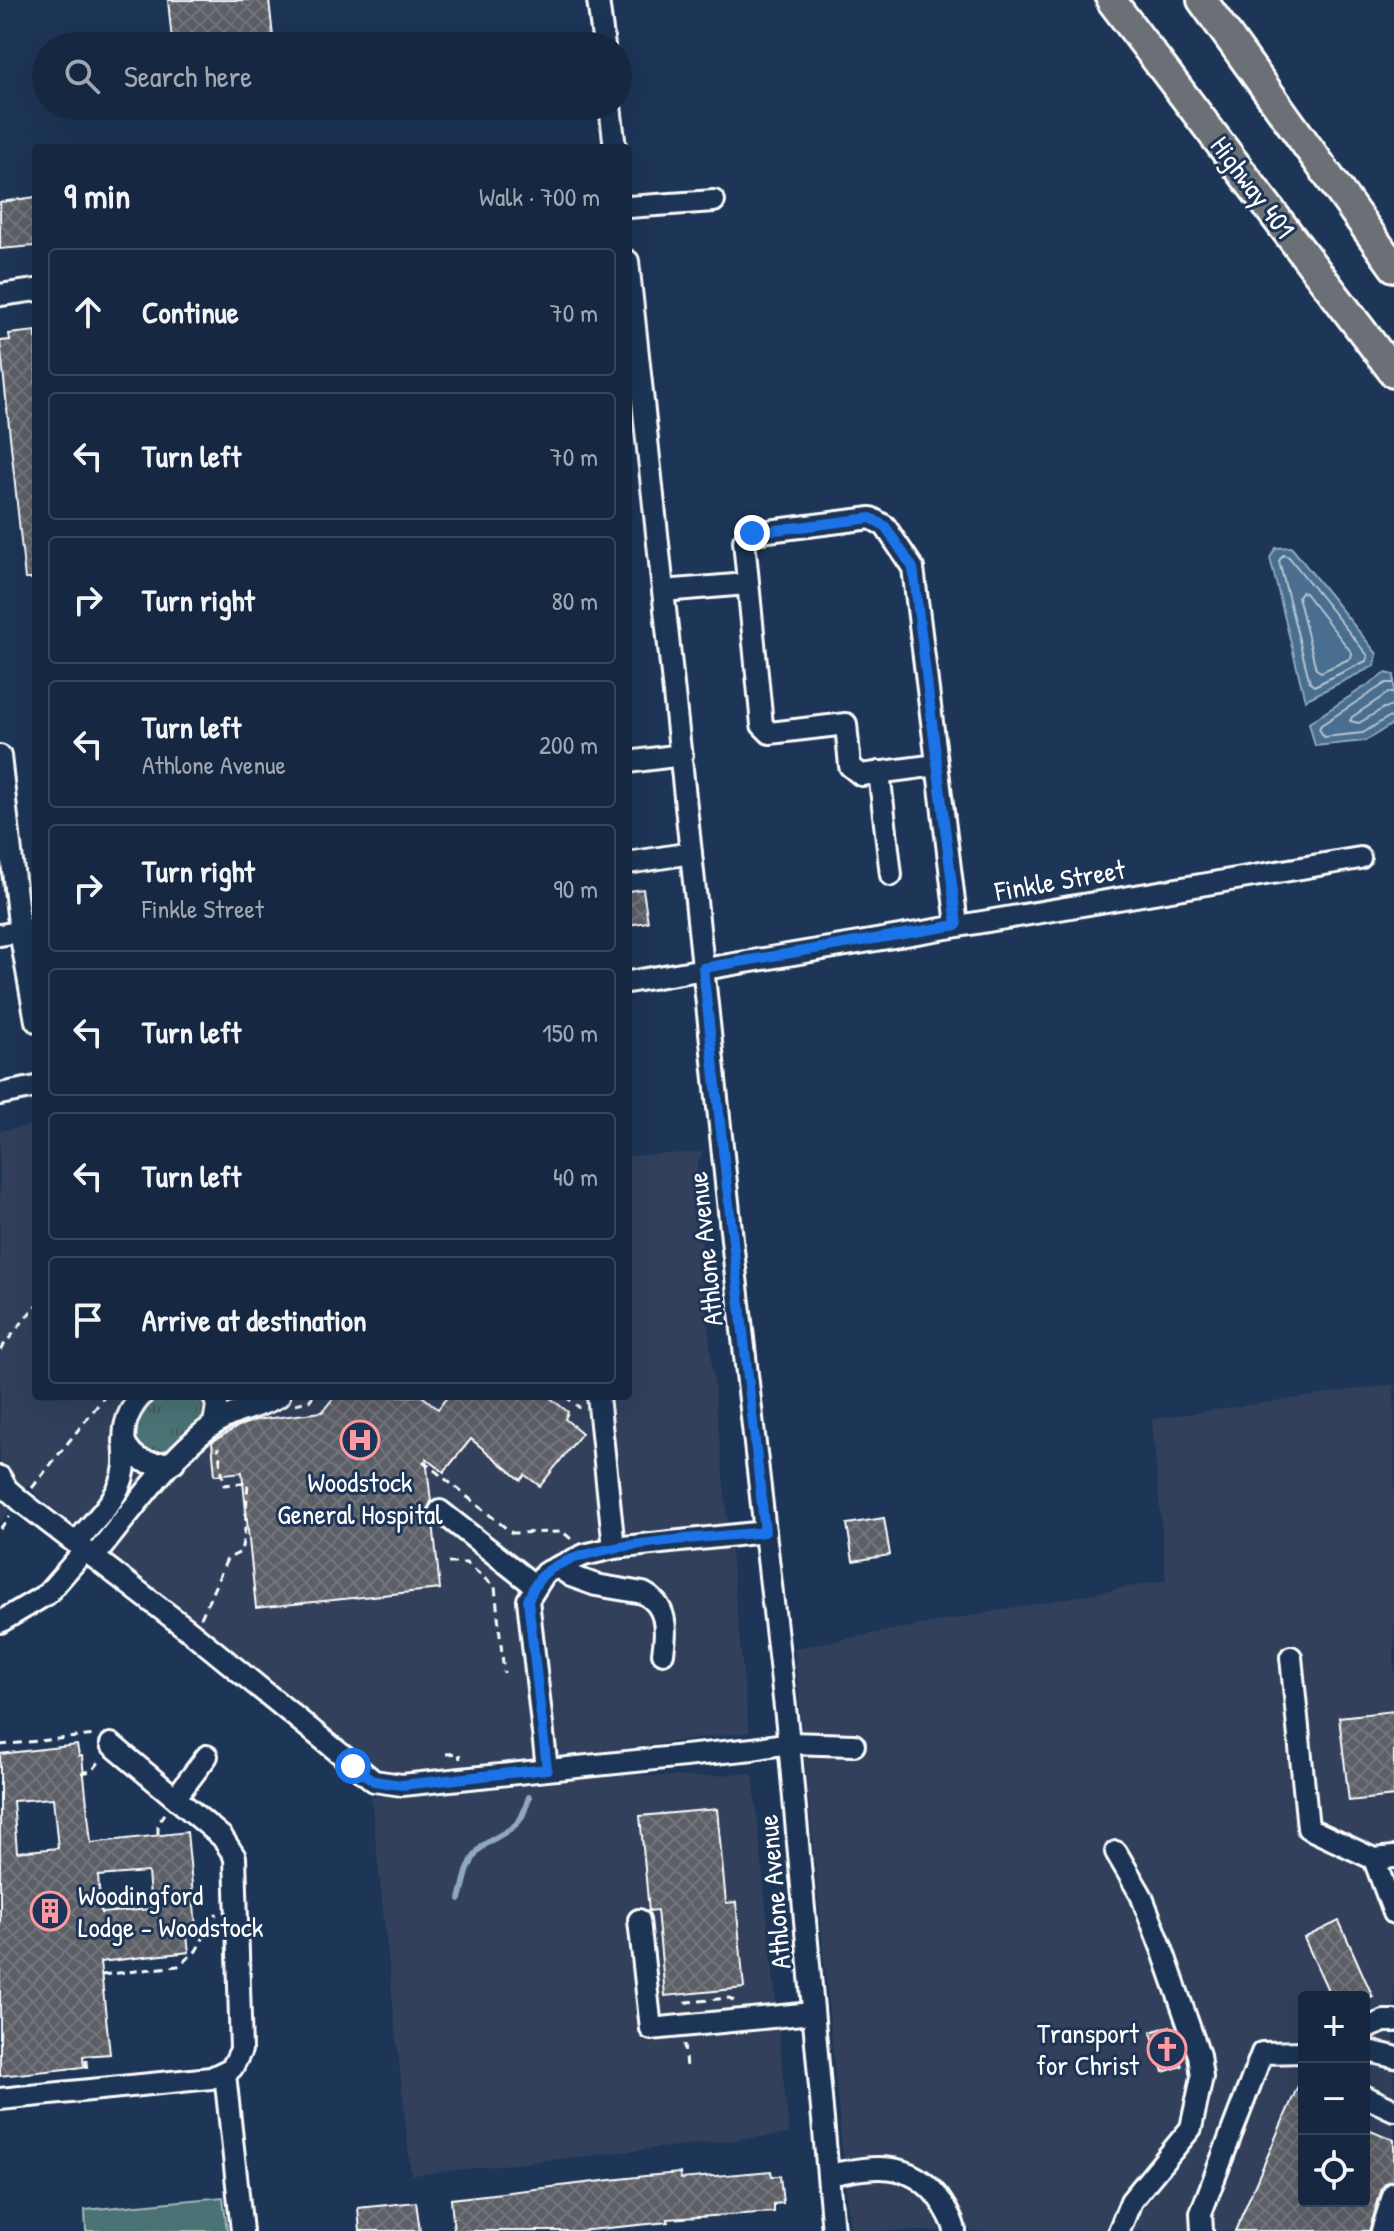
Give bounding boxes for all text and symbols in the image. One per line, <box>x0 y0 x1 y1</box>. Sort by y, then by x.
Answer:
search box <box>32 32 632 120</box>
icon: search <box>60 54 104 98</box>
text: Search here <box>124 56 252 96</box>
street label: Highway 401 <box>1202 128 1304 246</box>
text: 9 min <box>64 173 130 219</box>
text: Walk · 700 m <box>479 179 600 214</box>
icon: ahead <box>66 290 110 334</box>
text: Continue <box>142 292 239 332</box>
text: 70 m <box>550 295 598 330</box>
icon: left <box>66 434 110 478</box>
text: Turn left <box>142 436 241 476</box>
text: 70 m <box>550 439 598 474</box>
route end <box>734 515 770 551</box>
icon: right <box>66 578 110 622</box>
text: Turn right <box>142 580 255 620</box>
text: 80 m <box>551 583 598 618</box>
text: Turn left <box>142 707 241 747</box>
icon: left <box>66 722 110 766</box>
text: 200 m <box>539 727 598 762</box>
text: Athlone Avenue <box>142 747 286 782</box>
street label: Finkle Street <box>991 850 1128 910</box>
text: Turn right <box>142 851 255 891</box>
icon: right <box>66 866 110 910</box>
text: 90 m <box>553 871 598 906</box>
text: Finkle Street <box>142 891 264 926</box>
icon: left <box>66 1010 110 1054</box>
text: Turn left <box>142 1012 241 1052</box>
text: 150 m <box>542 1015 598 1050</box>
icon: left <box>66 1154 110 1198</box>
text: Turn left <box>142 1156 241 1196</box>
text: 40 m <box>553 1159 598 1194</box>
street label: Athlone Avenue <box>678 1170 732 1328</box>
icon: arrive <box>66 1298 110 1342</box>
text: Arrive at destination <box>142 1300 367 1340</box>
hospital icon: Woodstock General Hospital <box>339 1419 381 1461</box>
place label: Woodstock General Hospital <box>277 1463 443 1533</box>
route start <box>335 1748 371 1784</box>
street label: Athlone Avenue <box>748 1813 800 1971</box>
place label: Woodingford Lodge - Woodstock <box>78 1876 264 1946</box>
building icon: Woodingford Lodge - Woodstock <box>29 1890 71 1932</box>
map controls <box>1298 1991 1370 2207</box>
button: + <box>1298 1991 1370 2063</box>
place label: Transport for Christ <box>1036 2014 1139 2084</box>
church icon: Transport for Christ <box>1146 2028 1188 2070</box>
button: − <box>1298 2063 1370 2135</box>
button: locate <box>1298 2135 1370 2207</box>

